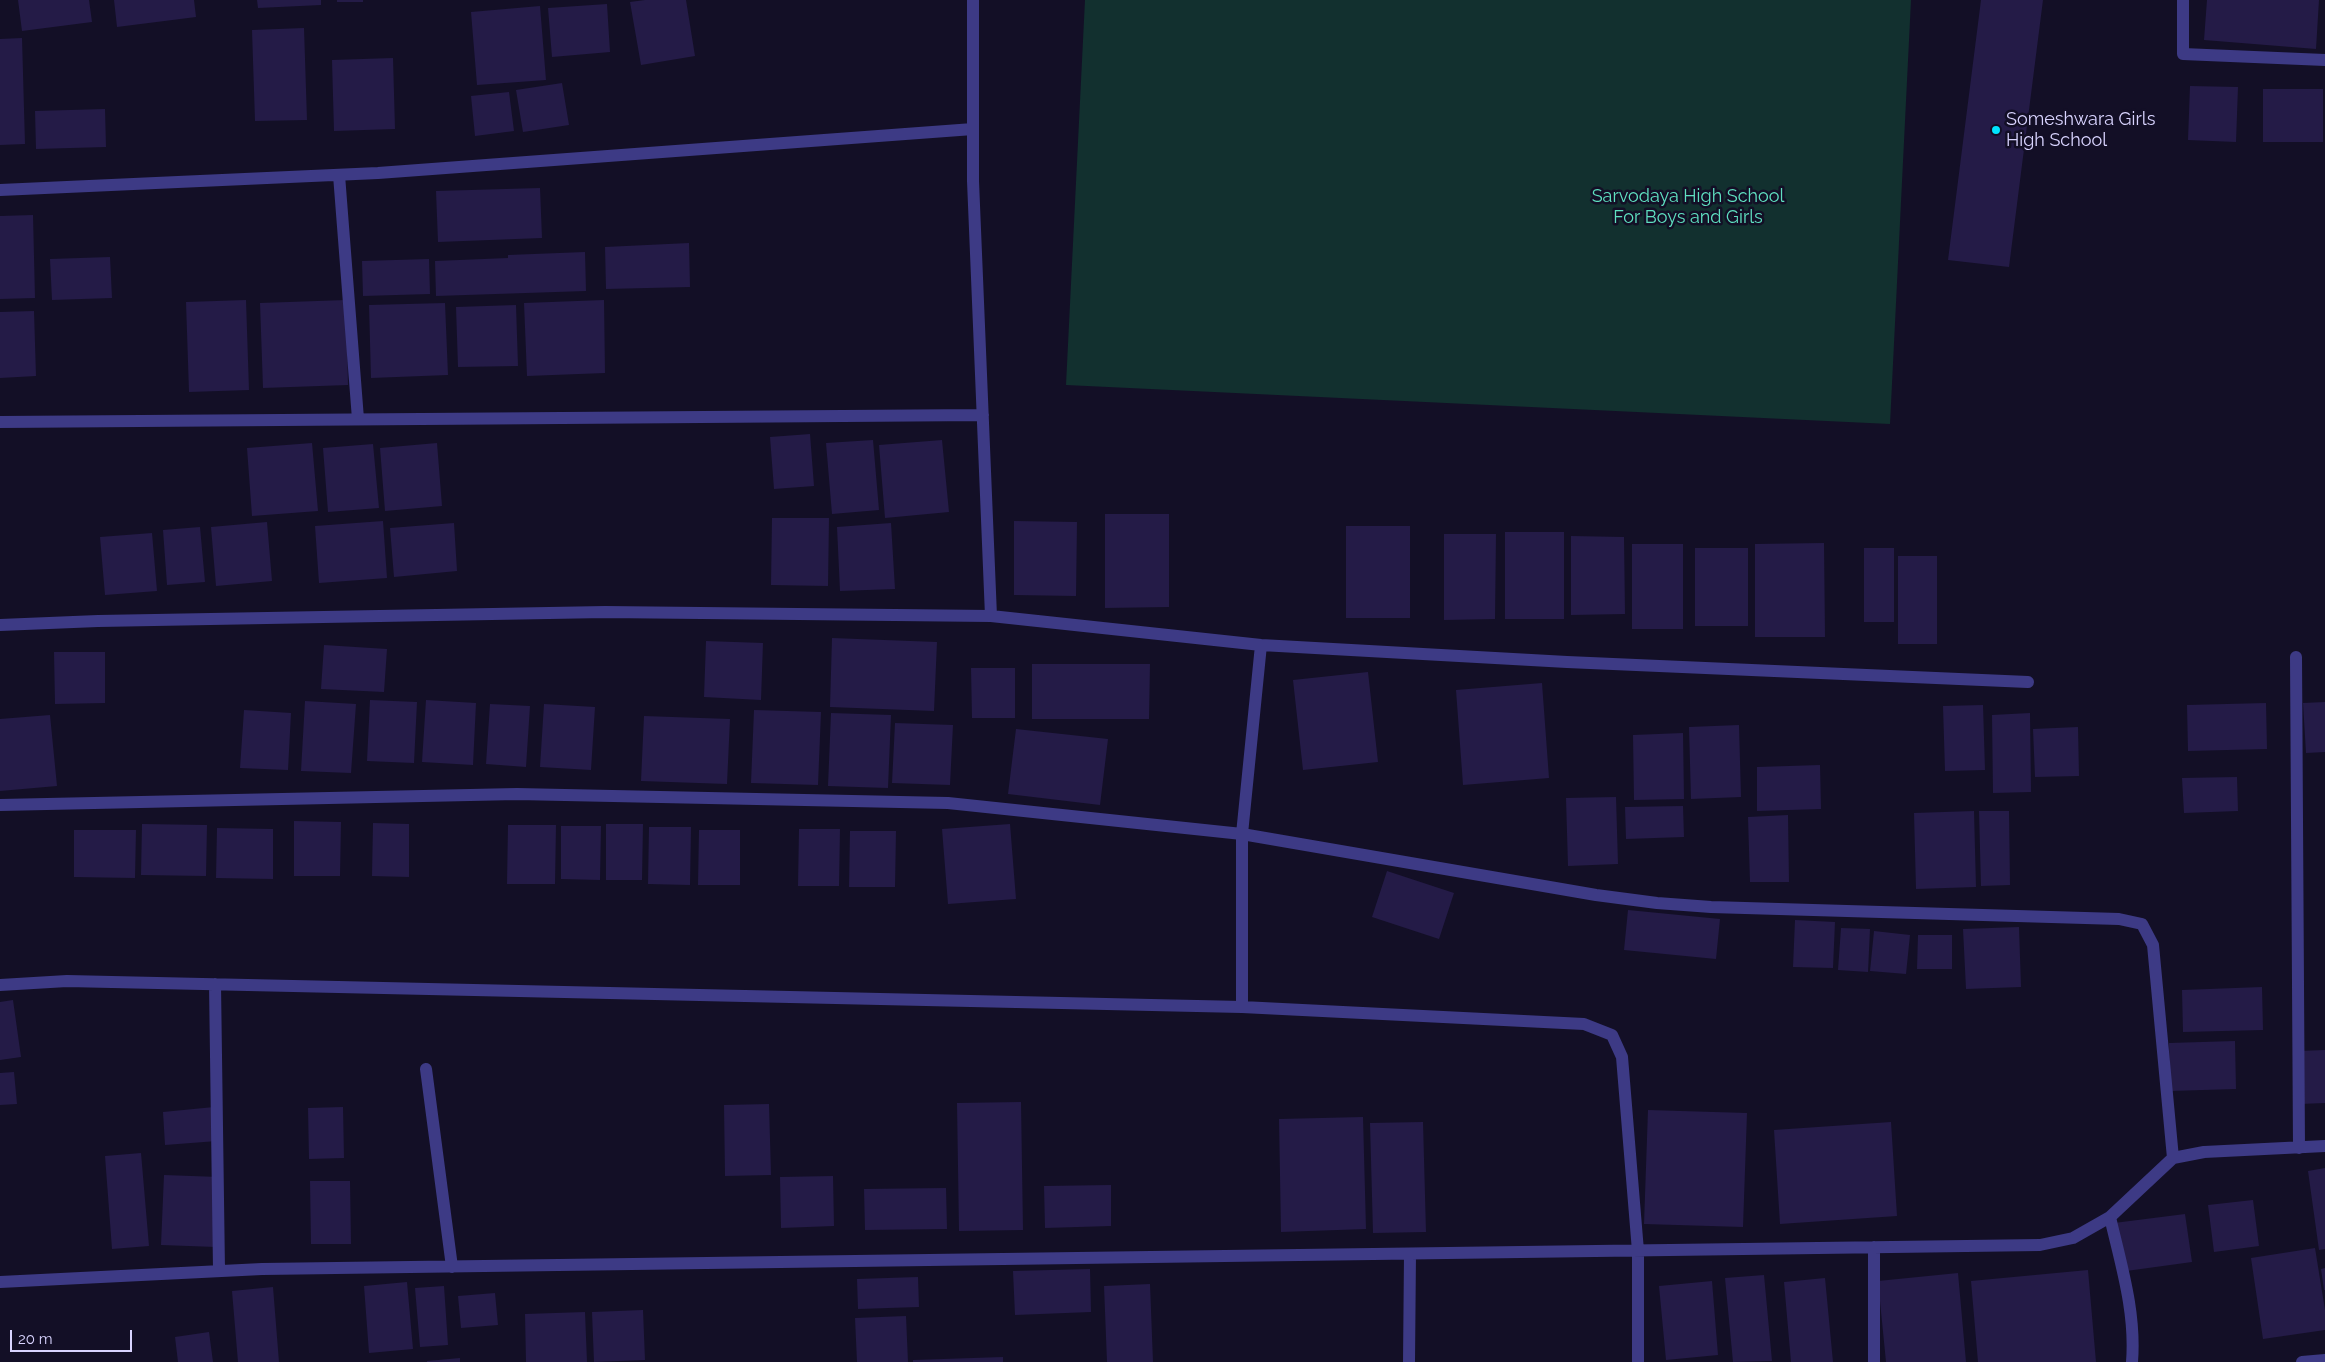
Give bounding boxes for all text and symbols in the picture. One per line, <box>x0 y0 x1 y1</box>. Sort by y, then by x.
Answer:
place label: Someshwara Girls High School <box>2006 109 2155 152</box>
marker: Someshwara Girls High School <box>1990 124 2002 136</box>
park label: Sarvodaya High School For Boys and Girls <box>1592 186 1784 228</box>
scale bar <box>12 1320 135 1352</box>
text: 20 m <box>18 1330 53 1348</box>

